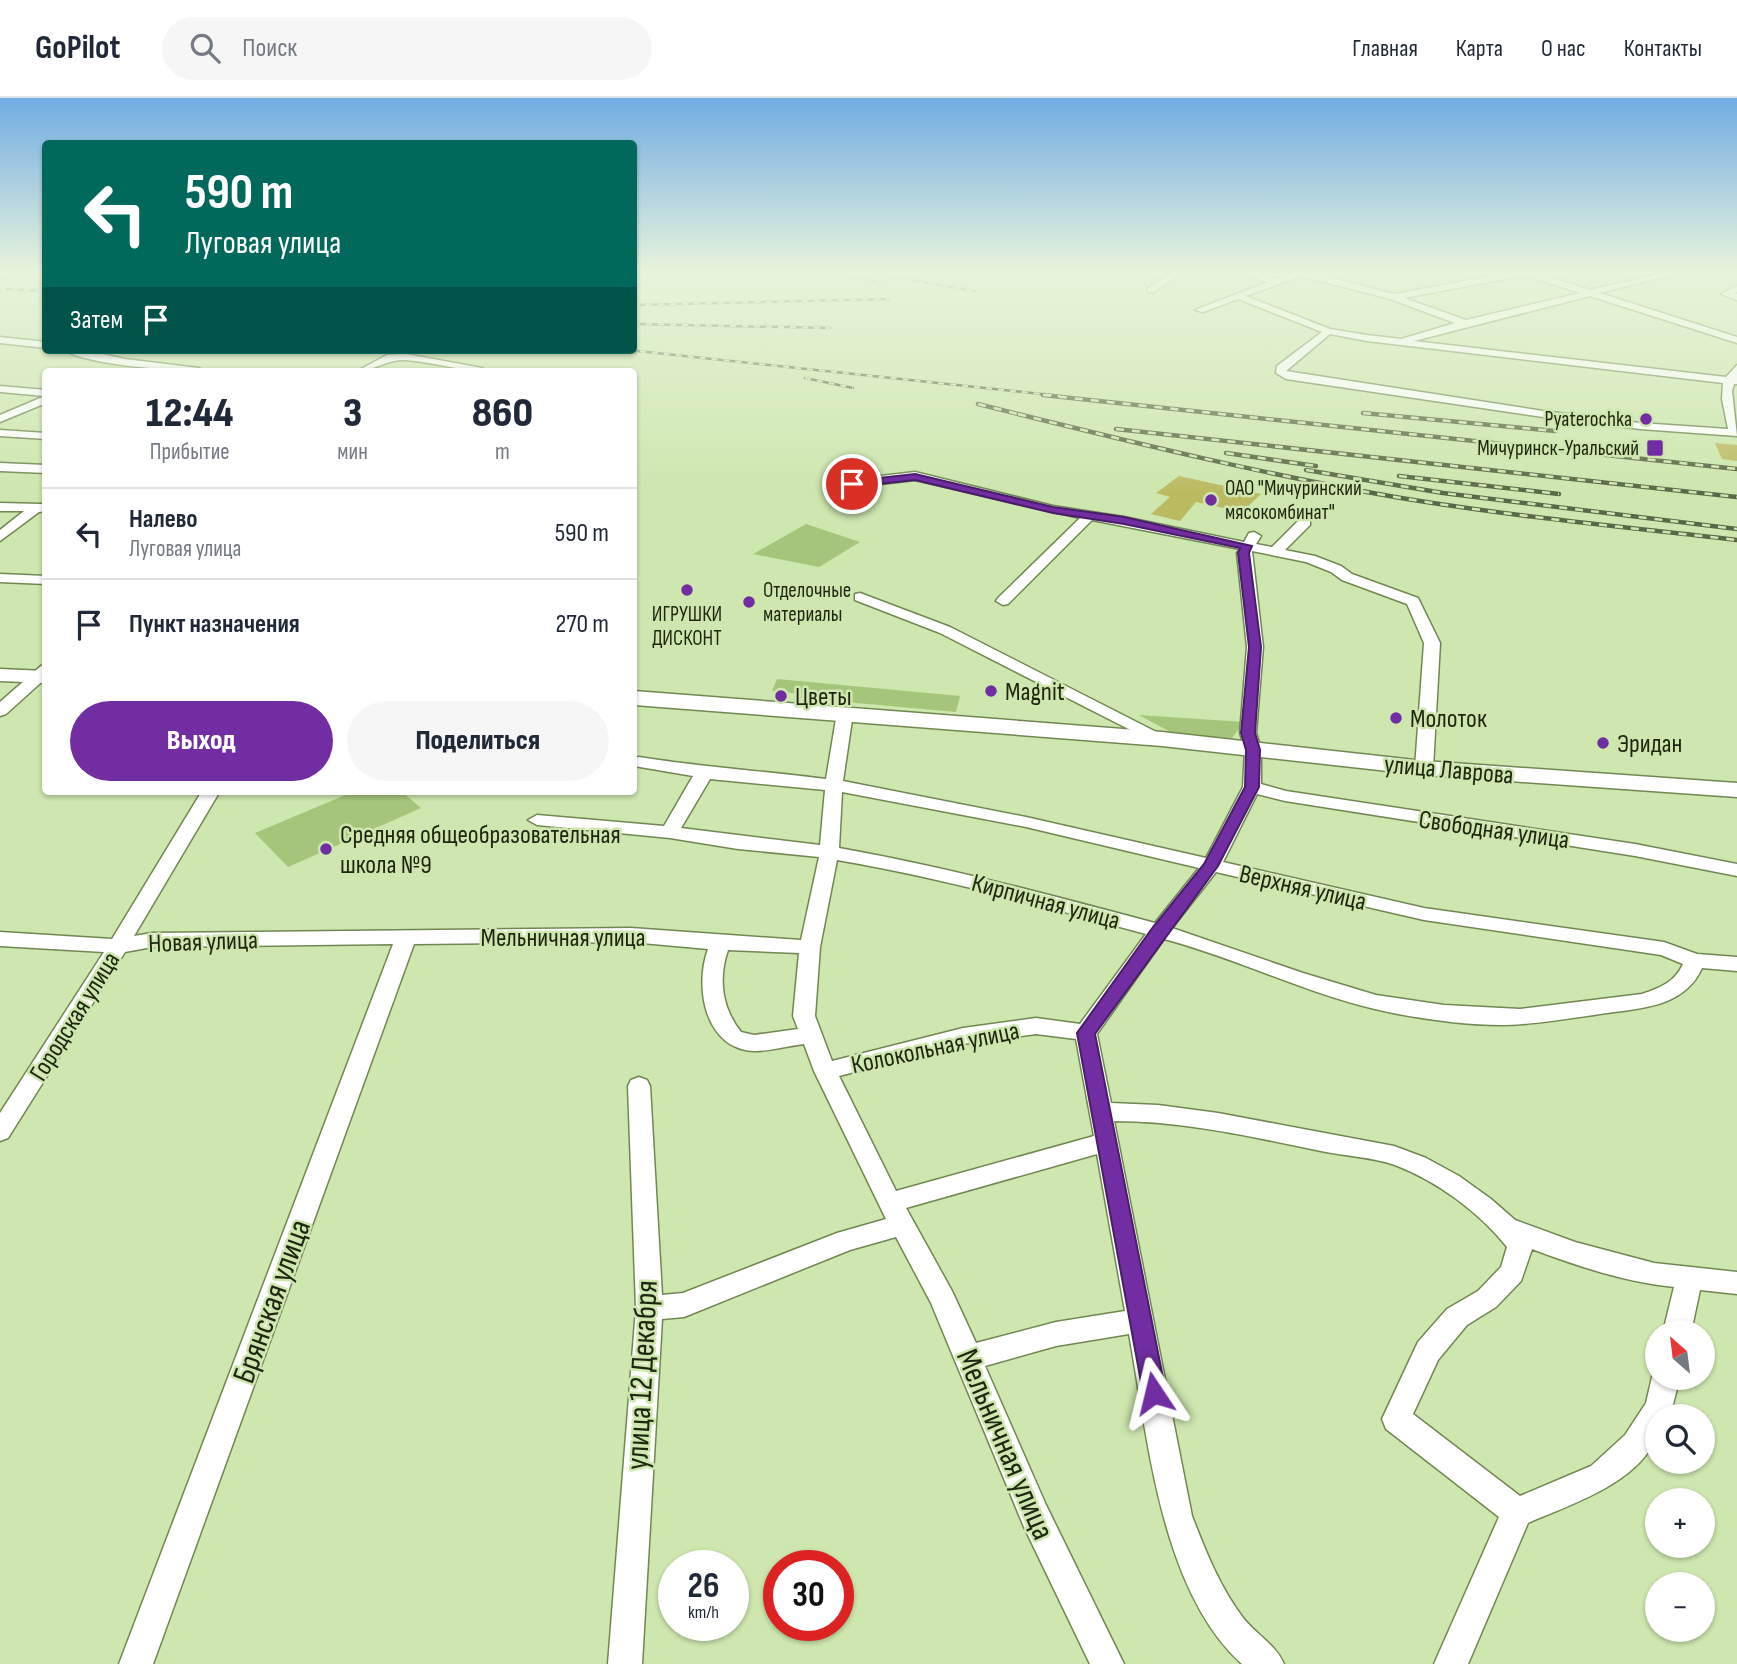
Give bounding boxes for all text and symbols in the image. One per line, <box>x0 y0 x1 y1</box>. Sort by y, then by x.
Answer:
search box <box>162 17 652 80</box>
text: GoPilot <box>35 28 120 68</box>
icon: search <box>186 29 224 67</box>
text: Поиск <box>242 33 297 64</box>
text: Главная <box>1352 34 1418 63</box>
text: Карта <box>1456 34 1503 63</box>
text: О нас <box>1541 34 1586 63</box>
text: Контакты <box>1624 34 1702 63</box>
text: 590 m <box>185 164 293 223</box>
icon: left <box>70 168 161 259</box>
text: Луговая улица <box>185 224 341 263</box>
icon: arrive <box>137 301 175 339</box>
text: Затем <box>70 305 123 336</box>
text: 12:44 <box>146 388 234 439</box>
text: 3 <box>343 388 362 439</box>
text: 860 <box>472 388 533 439</box>
place label: Pyaterochka <box>1544 407 1632 432</box>
marker: Pyaterochka <box>1638 411 1654 427</box>
place label: Мичуринск-Уральский <box>1477 436 1639 461</box>
text: Прибытие <box>150 438 230 466</box>
text: мин <box>337 438 368 466</box>
text: m <box>495 438 510 466</box>
marker: Мичуринск-Уральский <box>1645 438 1665 458</box>
pin <box>822 454 882 514</box>
icon: arrive <box>833 465 871 503</box>
place label: ОАО "Мичуринский мясокомбинат" <box>1225 476 1362 525</box>
marker: ОАО "Мичуринский мясокомбинат" <box>1203 492 1219 508</box>
text: Налево <box>129 504 198 535</box>
icon: left <box>70 515 108 553</box>
text: 590 m <box>555 518 609 549</box>
text: Луговая улица <box>129 535 241 563</box>
place label: Отделочные материалы <box>763 578 851 627</box>
marker: ИГРУШКИ ДИСКОНТ <box>679 582 695 598</box>
marker: Отделочные материалы <box>741 594 757 610</box>
place label: ИГРУШКИ ДИСКОНТ <box>652 602 722 651</box>
icon: arrive <box>70 606 108 644</box>
text: Пункт назначения <box>129 609 300 640</box>
text: 270 m <box>556 609 609 640</box>
place label: Magnit <box>1005 677 1065 708</box>
place label: Цветы <box>795 682 852 713</box>
marker: Magnit <box>983 683 999 699</box>
marker: Цветы <box>773 688 789 704</box>
button: Выход <box>70 701 333 781</box>
button: Поделиться <box>347 701 609 781</box>
place label: Молоток <box>1410 704 1487 735</box>
marker: Молоток <box>1388 710 1404 726</box>
place label: Эридан <box>1617 729 1682 760</box>
marker: Эридан <box>1595 735 1611 751</box>
street label: улица Лаврова <box>1383 749 1515 792</box>
street label: Свободная улица <box>1417 805 1571 856</box>
place label: Средняя общеобразовательная школа №9 <box>340 820 621 881</box>
marker: Средняя общеобразовательная школа №9 <box>318 841 334 857</box>
street label: Верхняя улица <box>1236 859 1369 918</box>
street label: Кирпичная улица <box>968 868 1123 937</box>
street label: Мельничная улица <box>480 923 646 954</box>
street label: Новая улица <box>148 925 258 960</box>
street label: Городская улица <box>23 947 127 1087</box>
street label: Колокольная улица <box>849 1016 1022 1081</box>
street label: Брянская улица <box>225 1214 320 1389</box>
street label: улица 12 Декабря <box>618 1279 667 1471</box>
north arrow <box>1645 1320 1715 1390</box>
map controls <box>1645 1320 1715 1642</box>
street label: Мельничная улица <box>947 1343 1062 1546</box>
position arrow <box>1117 1356 1191 1430</box>
button: search <box>1645 1404 1715 1474</box>
button: + <box>1645 1488 1715 1558</box>
speed limit sign: 30 <box>763 1550 854 1641</box>
text: 26 <box>688 1565 719 1608</box>
button: − <box>1645 1572 1715 1642</box>
text: km/h <box>688 1602 719 1623</box>

